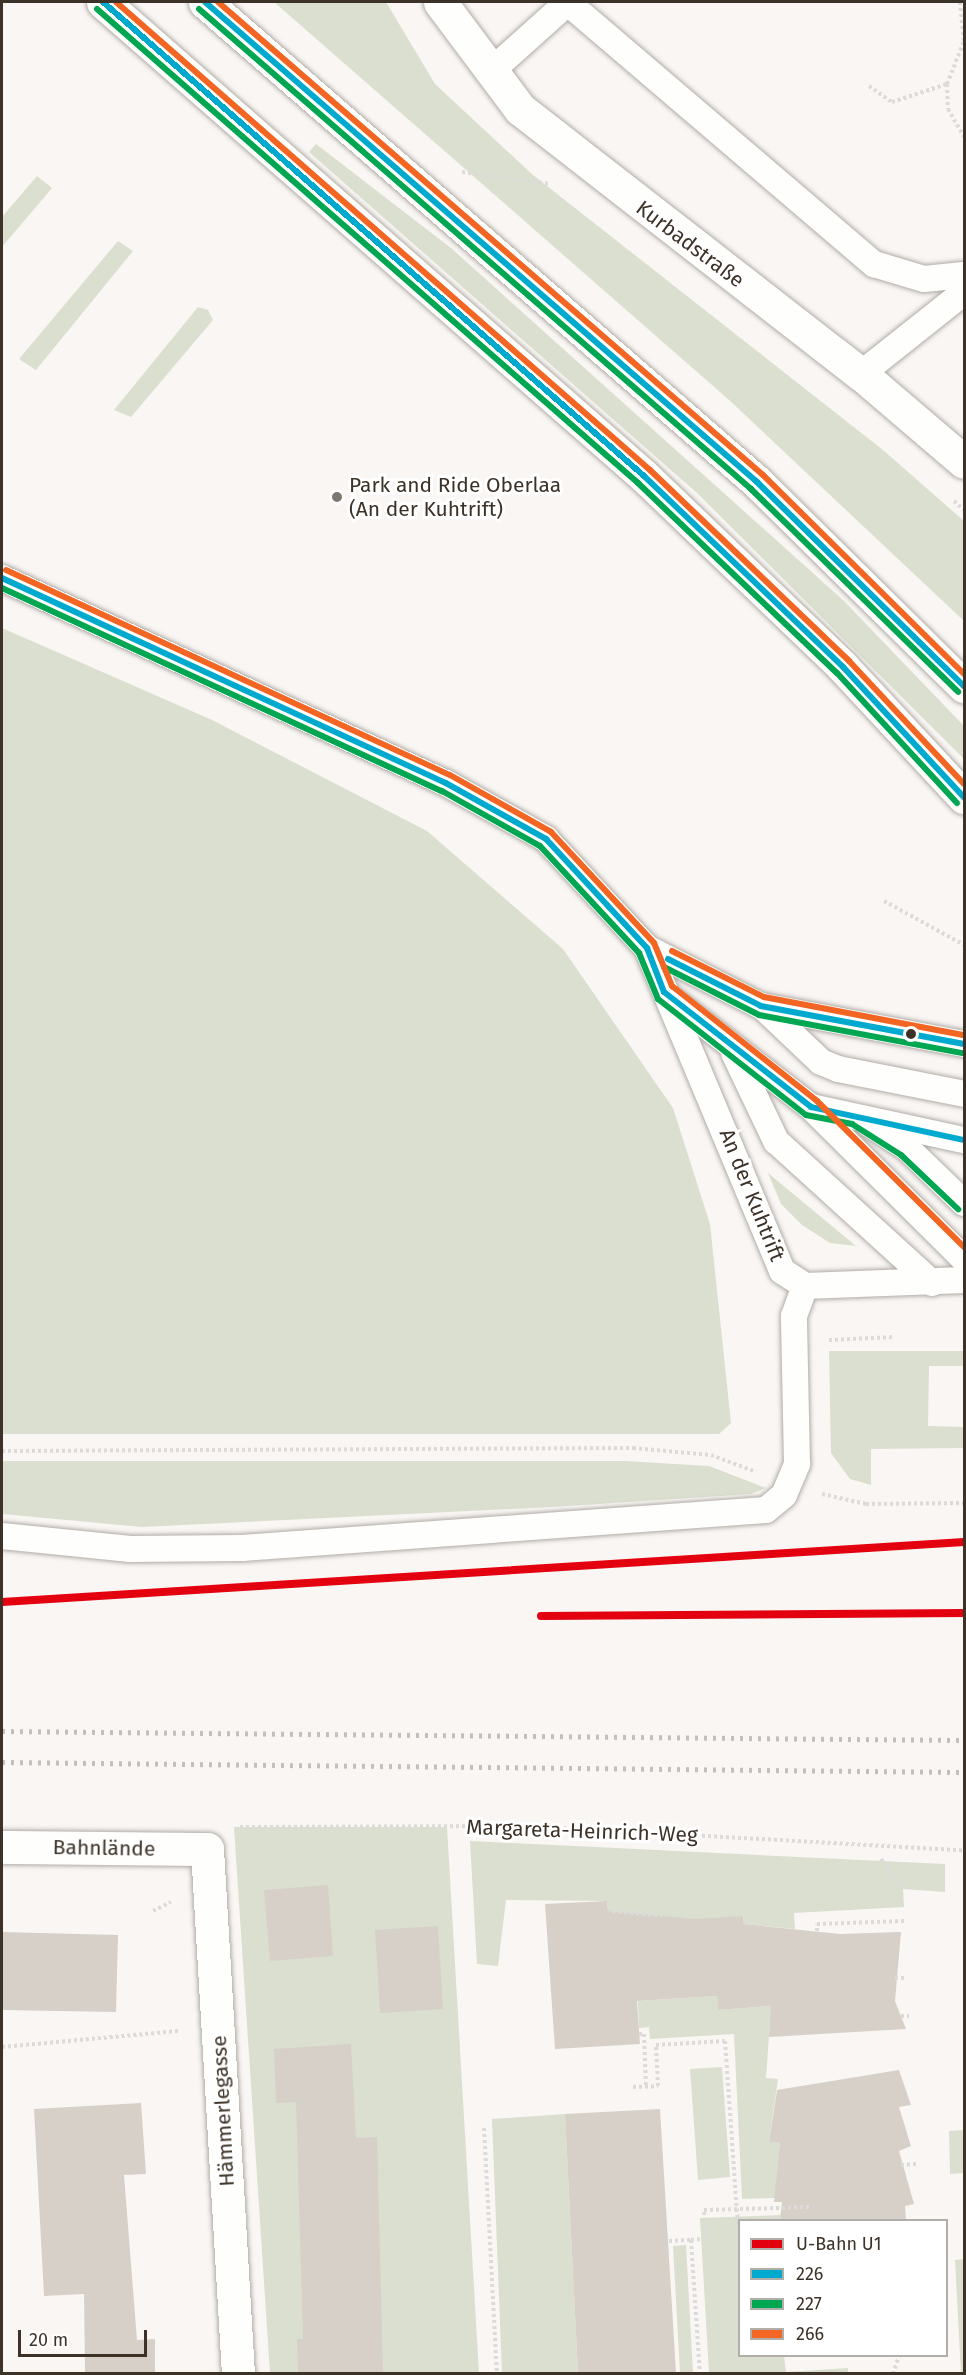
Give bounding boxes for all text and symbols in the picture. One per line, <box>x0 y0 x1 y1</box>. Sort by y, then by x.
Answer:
street label: Kurbadstraße <box>631 195 749 293</box>
place label: Park and Ride Oberlaa (An der Kuhtrift) <box>349 472 561 522</box>
marker: Park and Ride Oberlaa (An der Kuhtrift) <box>330 490 344 504</box>
unlabelled marker <box>905 1028 917 1040</box>
street label: An der Kuhtrift <box>714 1125 790 1265</box>
street label: Margareta-Heinrich-Weg <box>466 1814 698 1848</box>
street label: Bahnlände <box>52 1835 156 1861</box>
street label: Hämmerlegasse <box>206 2035 240 2187</box>
legend <box>738 2219 948 2357</box>
text: U-Bahn U1 <box>796 2233 881 2255</box>
text: 226 <box>796 2263 823 2285</box>
text: 227 <box>796 2293 822 2315</box>
scale bar <box>21 2318 150 2356</box>
text: 266 <box>796 2323 824 2345</box>
text: 20 m <box>29 2329 68 2351</box>

